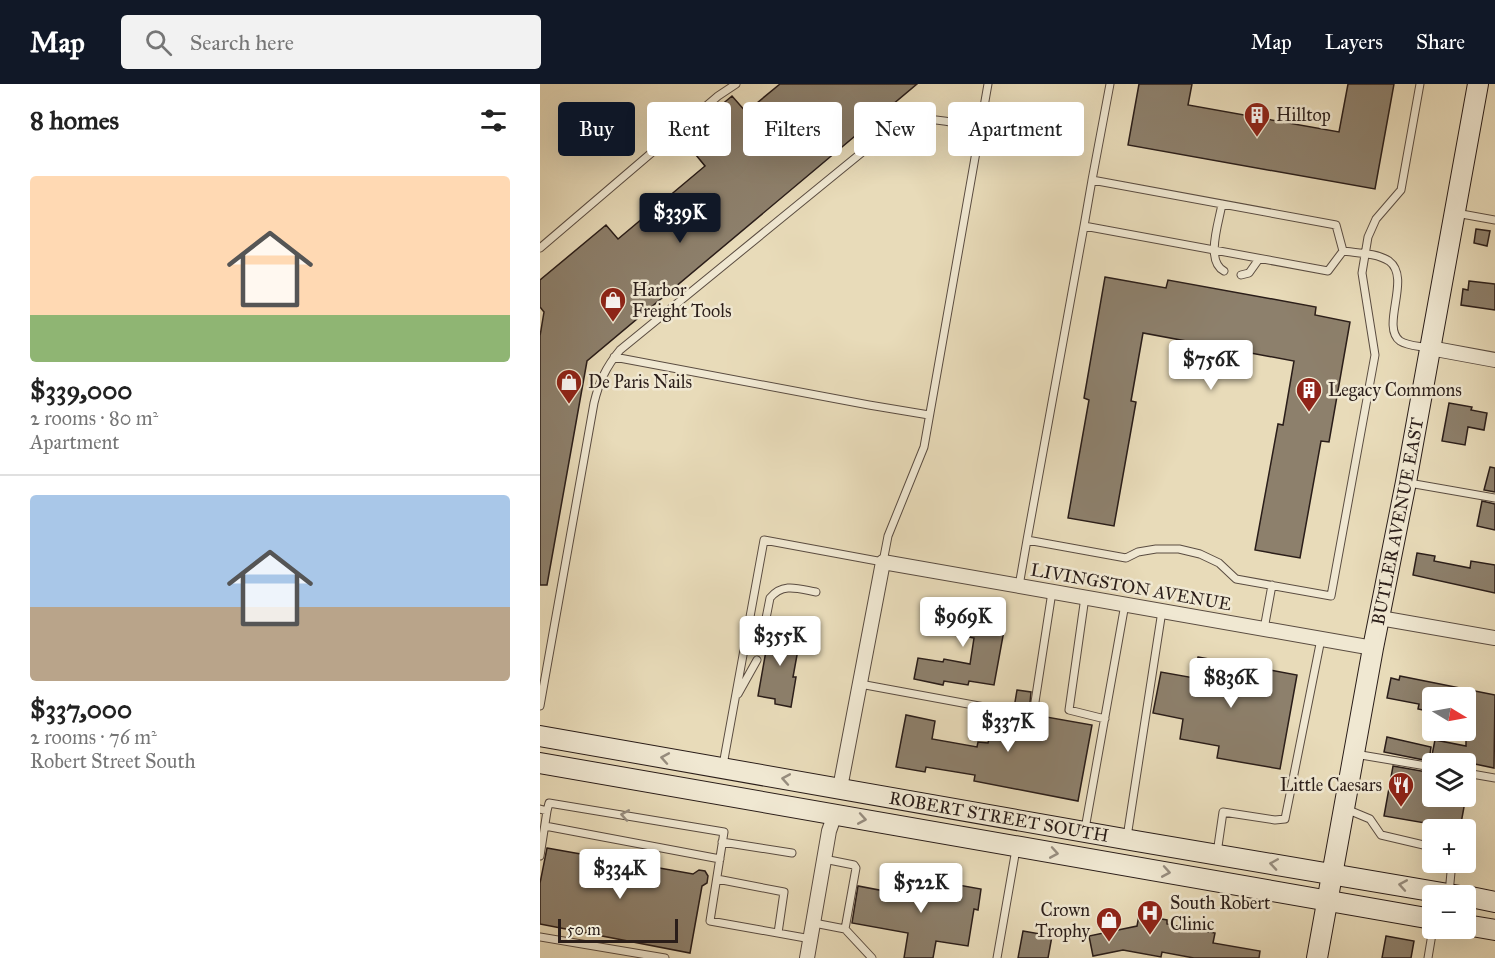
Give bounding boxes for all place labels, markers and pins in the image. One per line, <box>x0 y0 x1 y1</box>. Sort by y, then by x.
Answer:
building icon: Hilltop <box>1242 100 1272 138</box>
place label: Hilltop <box>1276 104 1331 126</box>
pin: $339K <box>638 193 722 244</box>
place label: Harbor Freight Tools <box>632 279 732 323</box>
shop icon: Harbor Freight Tools <box>598 285 628 323</box>
pin: $756K <box>1169 340 1253 391</box>
shop icon: De Paris Nails <box>554 367 584 405</box>
place label: De Paris Nails <box>588 371 692 393</box>
building icon: Legacy Commons <box>1294 375 1324 413</box>
place label: Legacy Commons <box>1328 379 1462 402</box>
pin: $969K <box>921 597 1005 648</box>
pin: $355K <box>738 616 822 667</box>
pin: $836K <box>1189 658 1273 709</box>
pin: $337K <box>966 702 1050 753</box>
restaurant icon: Little Caesars <box>1386 770 1416 808</box>
place label: Little Caesars <box>1280 774 1382 796</box>
pin: $334K <box>578 849 662 900</box>
pin: $522K <box>879 863 963 914</box>
place label: South Robert Clinic <box>1170 892 1271 935</box>
hospital icon: South Robert Clinic <box>1135 898 1165 936</box>
place label: Crown Trophy <box>1035 899 1091 942</box>
shop icon: Crown Trophy <box>1094 905 1124 943</box>

